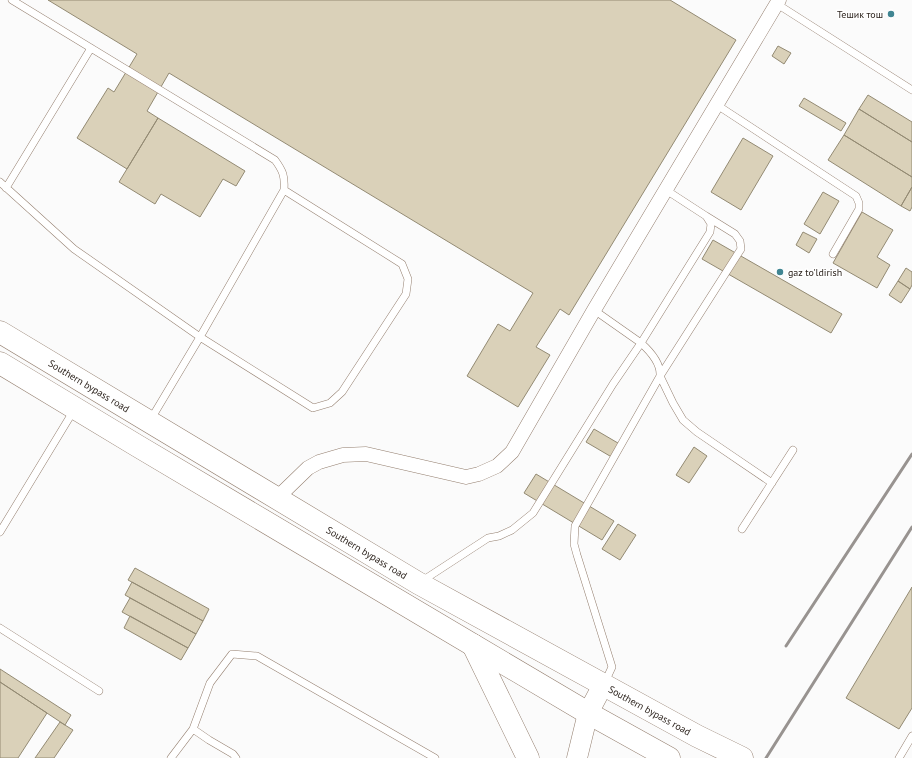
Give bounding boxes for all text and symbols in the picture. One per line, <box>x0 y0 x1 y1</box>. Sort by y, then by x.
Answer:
place label: Тешик тош <box>837 8 883 21</box>
marker: Тешик тош <box>886 9 896 19</box>
place label: gaz to'ldirish <box>788 266 842 279</box>
marker: gaz to'ldirish <box>775 267 785 277</box>
street label: Southern bypass road <box>46 356 132 415</box>
street label: Southern bypass road <box>324 523 410 582</box>
street label: Southern bypass road <box>606 682 693 738</box>

